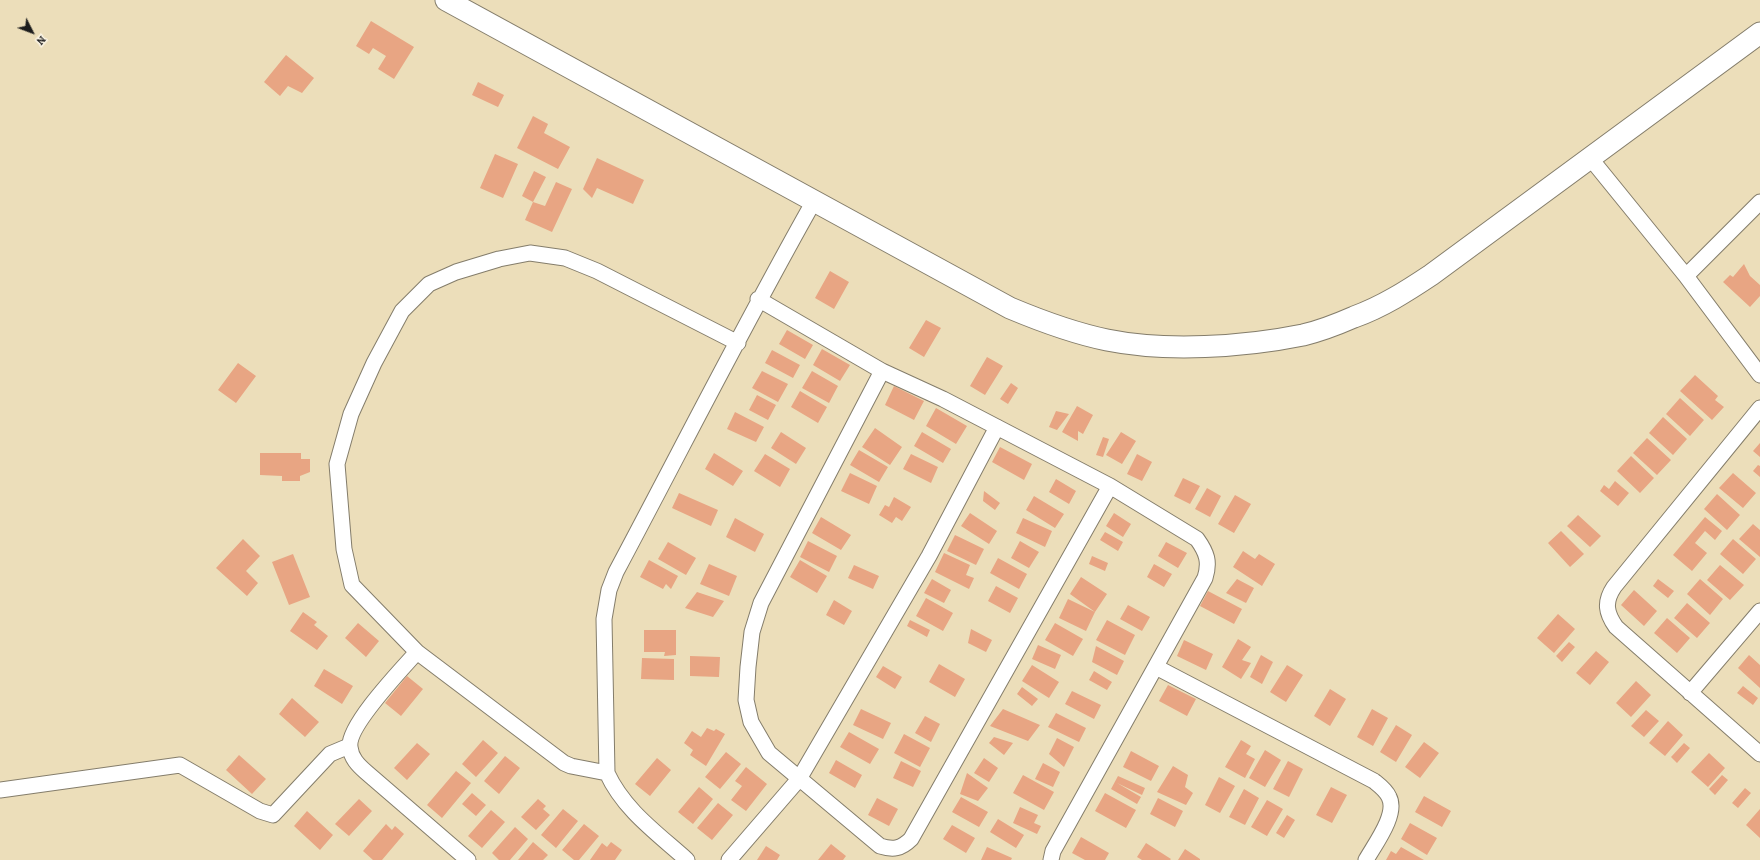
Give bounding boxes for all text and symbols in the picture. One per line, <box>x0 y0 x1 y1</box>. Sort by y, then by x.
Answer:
north arrow <box>12 12 52 52</box>
text: N <box>33 32 50 48</box>

